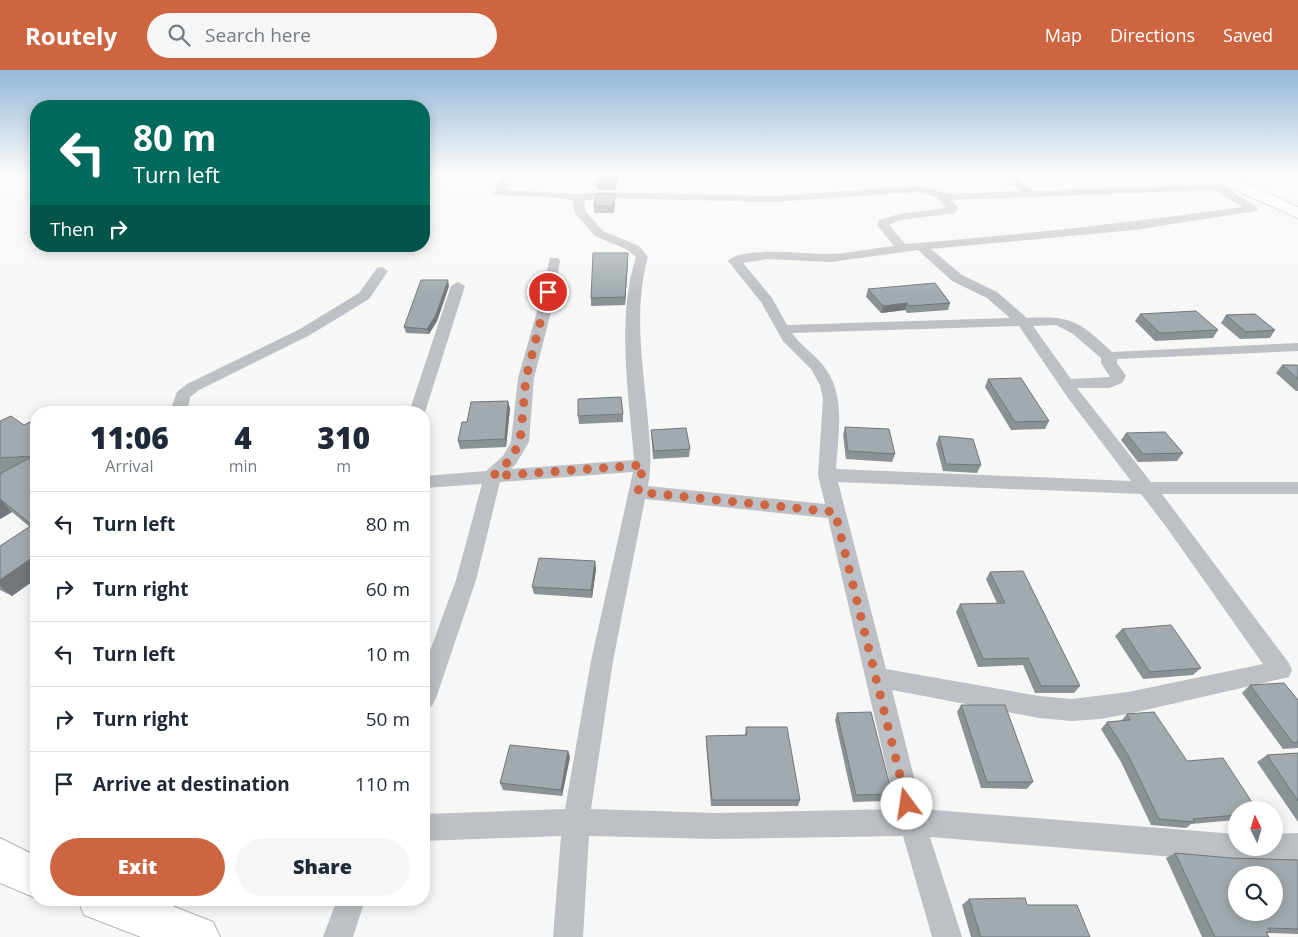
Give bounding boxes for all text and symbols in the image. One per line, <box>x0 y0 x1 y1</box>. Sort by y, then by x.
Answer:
search box <box>147 13 497 58</box>
text: Routely <box>25 19 117 52</box>
icon: search <box>165 21 193 49</box>
text: Search here <box>205 22 311 48</box>
text: Map <box>1045 23 1082 47</box>
text: Directions <box>1110 23 1195 47</box>
text: Saved <box>1223 23 1273 47</box>
text: 80 m <box>133 114 216 161</box>
icon: left <box>50 120 115 185</box>
text: Turn left <box>133 159 220 189</box>
icon: right <box>104 215 132 243</box>
text: Then <box>50 216 94 242</box>
pin <box>527 271 569 313</box>
icon: arrive <box>534 278 562 306</box>
text: 11:06 <box>90 417 169 458</box>
text: 4 <box>234 417 252 458</box>
text: 310 <box>317 417 370 458</box>
text: Arrival <box>105 455 153 477</box>
text: min <box>229 455 257 477</box>
text: m <box>336 455 351 477</box>
icon: left <box>50 510 78 538</box>
text: Turn left <box>93 511 175 537</box>
text: 80 m <box>366 511 410 537</box>
icon: right <box>50 575 78 603</box>
text: Turn right <box>93 576 188 602</box>
text: 60 m <box>366 576 410 602</box>
icon: left <box>50 640 78 668</box>
text: Turn left <box>93 641 175 667</box>
text: 10 m <box>366 641 410 667</box>
icon: right <box>50 705 78 733</box>
text: Turn right <box>93 706 188 732</box>
text: 50 m <box>366 706 410 732</box>
icon: arrive <box>50 770 78 798</box>
text: Arrive at destination <box>93 771 290 797</box>
text: 110 m <box>355 771 410 797</box>
position arrow <box>880 777 932 829</box>
north arrow <box>1228 801 1282 856</box>
map controls <box>1228 801 1283 921</box>
button: Exit <box>50 838 225 896</box>
button: Share <box>235 838 410 896</box>
button: search <box>1228 866 1283 921</box>

